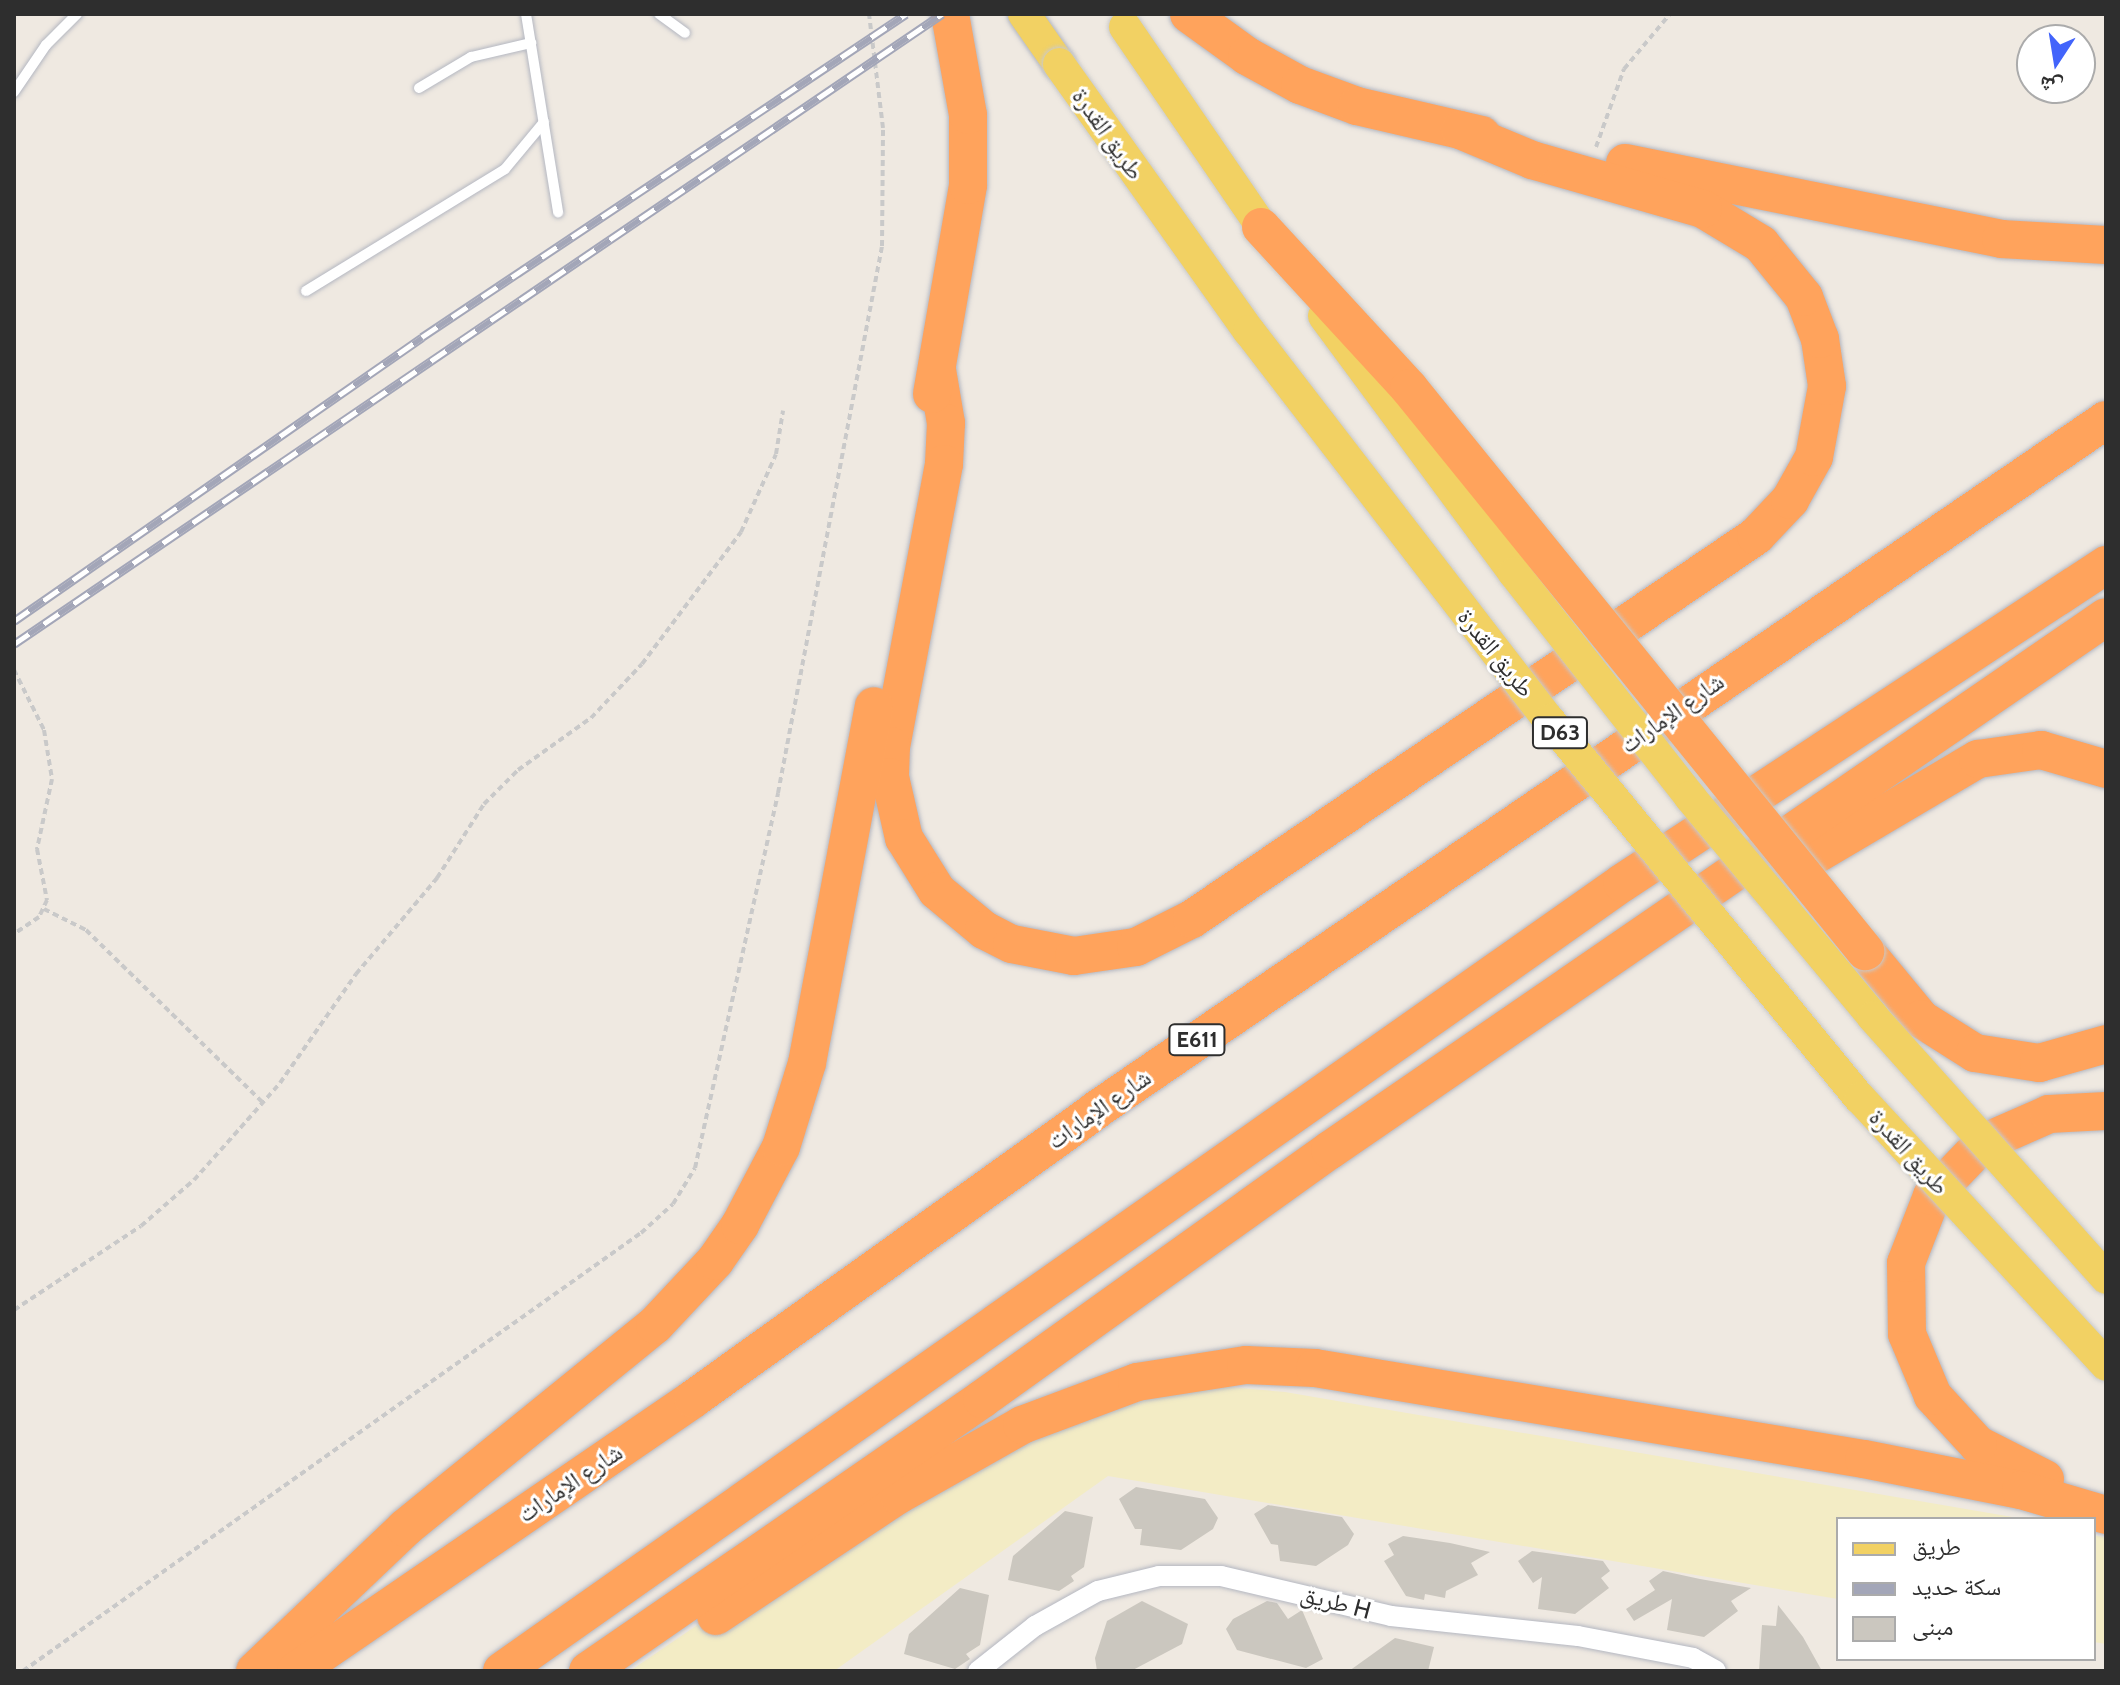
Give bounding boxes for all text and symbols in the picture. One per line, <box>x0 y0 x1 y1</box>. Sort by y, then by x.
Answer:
north arrow <box>2016 24 2096 104</box>
text: ش <box>2037 70 2066 102</box>
street label: طريق القدرة <box>1066 83 1150 185</box>
street label: طريق القدرة <box>1452 603 1540 703</box>
street label: شارع الإمارات <box>1615 667 1729 759</box>
road number: D63 <box>1530 715 1590 751</box>
road number: E611 <box>1167 1022 1227 1058</box>
street label: شارع الإمارات <box>1042 1063 1156 1155</box>
street label: طريق القدرة <box>1863 1103 1955 1201</box>
street label: شارع الإمارات <box>512 1438 628 1528</box>
legend <box>1836 1517 2096 1661</box>
text: طريق <box>1912 1532 1961 1561</box>
text: سكة حديد <box>1912 1572 2001 1601</box>
street label: طريق H <box>1298 1579 1374 1625</box>
text: مبنى <box>1912 1612 1953 1641</box>

